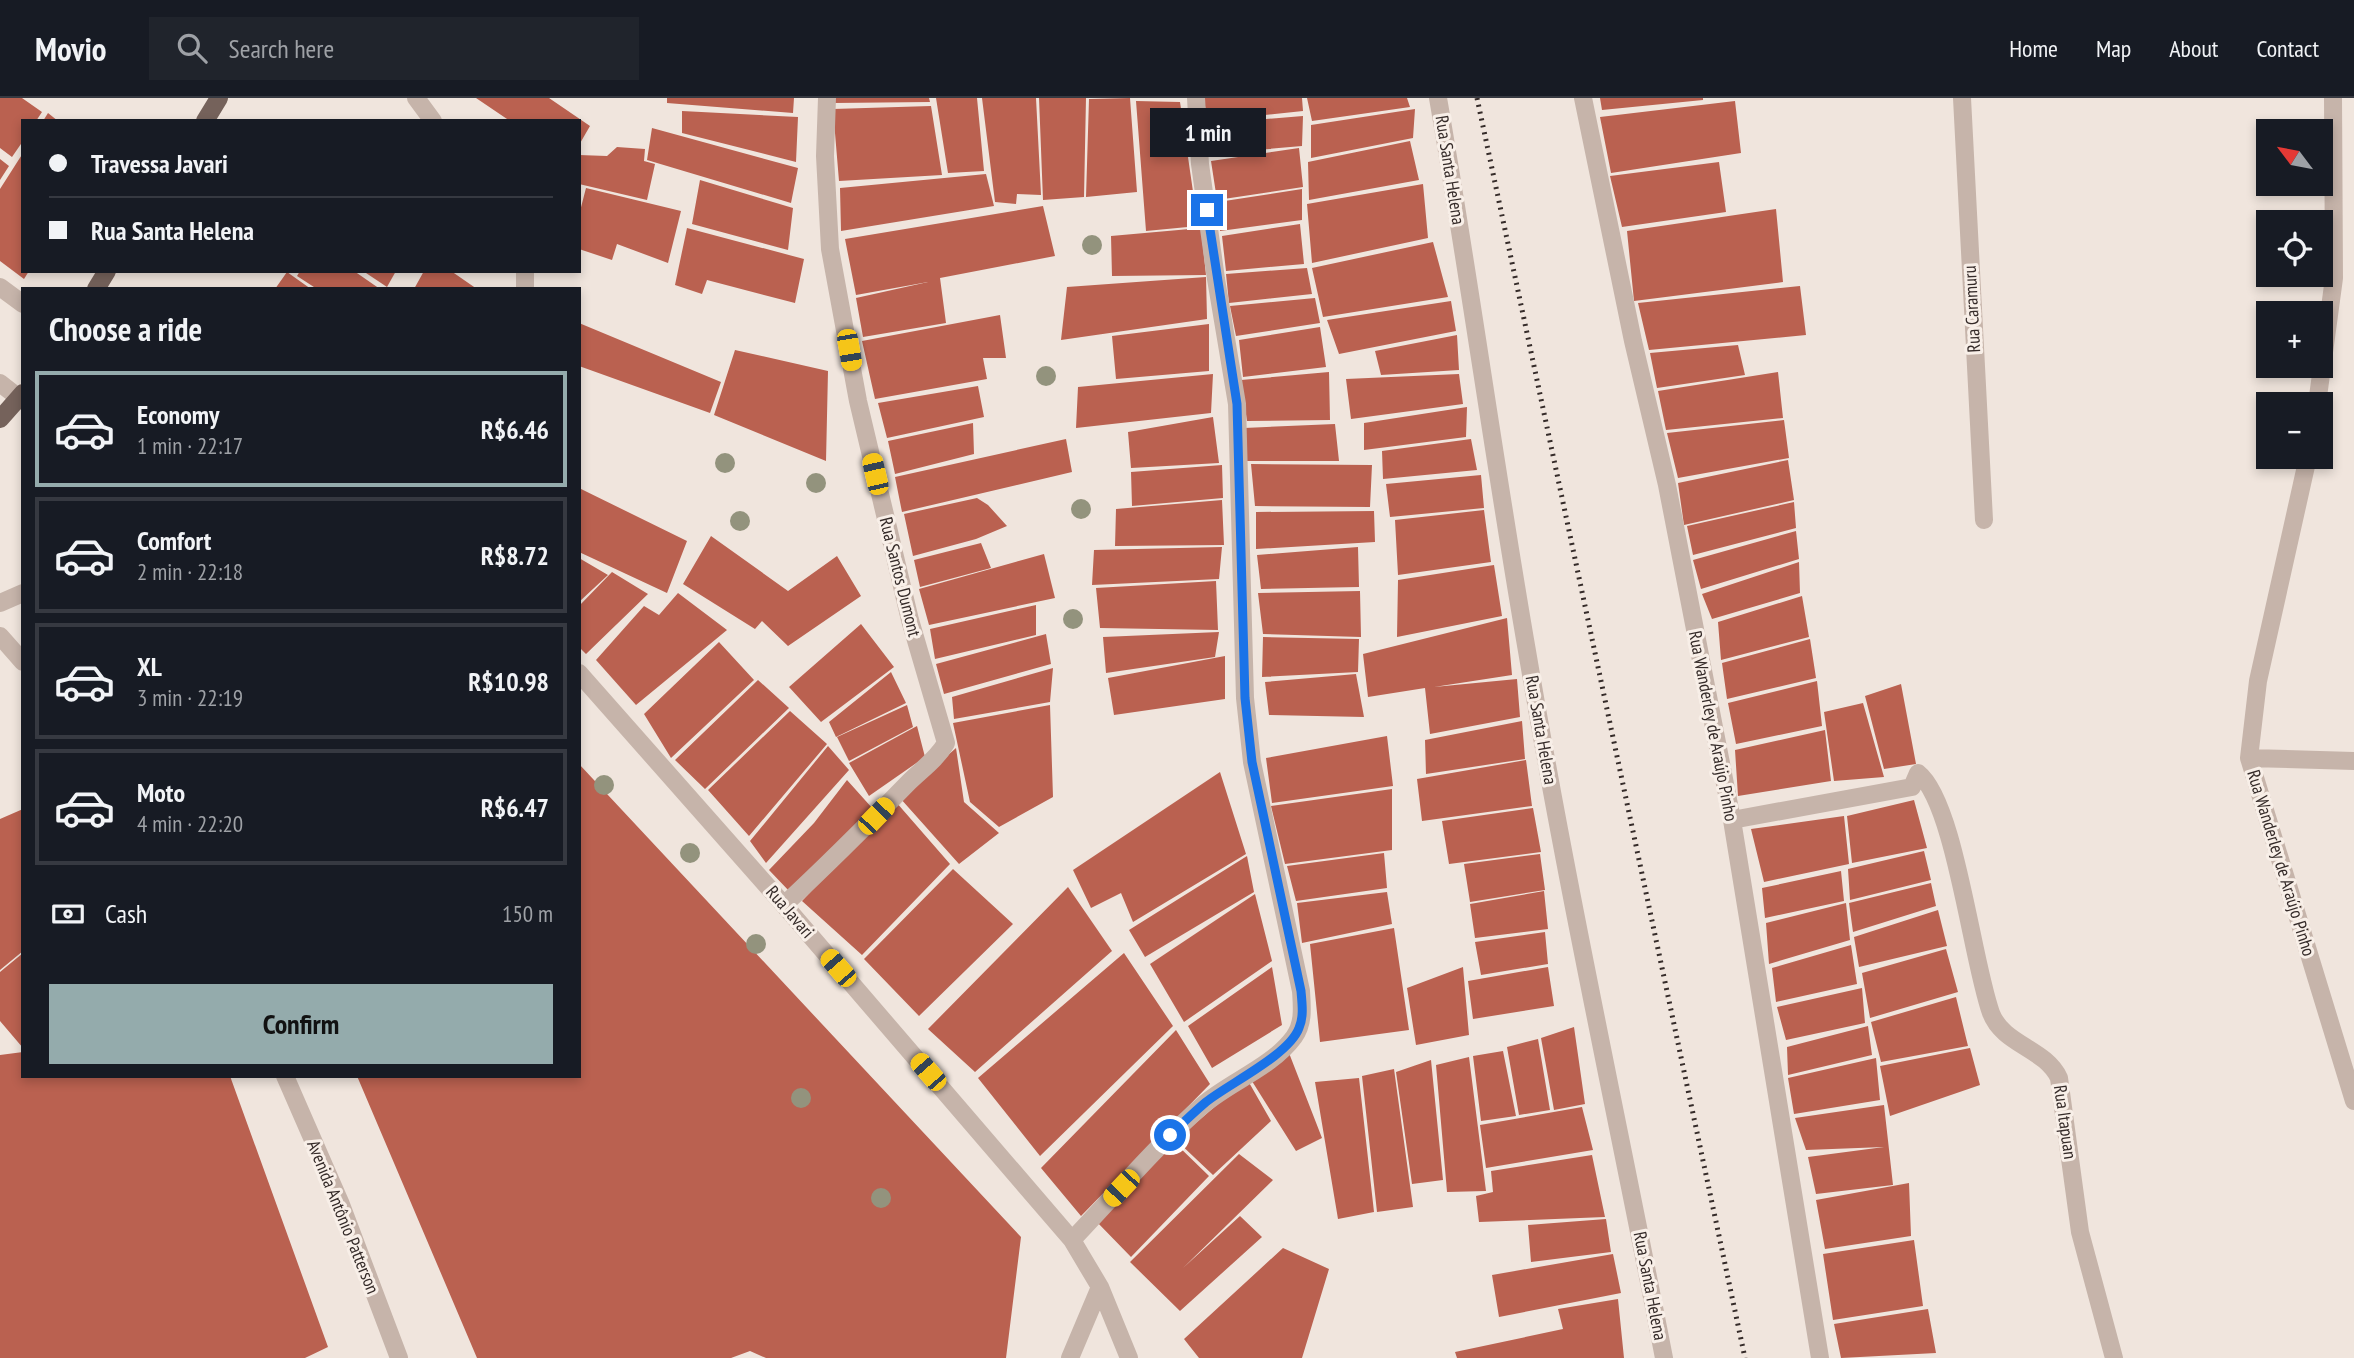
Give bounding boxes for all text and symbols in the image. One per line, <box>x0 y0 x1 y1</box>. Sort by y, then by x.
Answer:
search box <box>149 17 639 80</box>
text: Movio <box>35 27 107 70</box>
icon: search <box>173 29 211 67</box>
text: Search here <box>229 32 334 65</box>
text: Home <box>2009 33 2058 64</box>
text: Map <box>2096 33 2131 64</box>
text: About <box>2169 33 2218 64</box>
text: Contact <box>2256 33 2319 64</box>
callout: 1 min <box>1149 108 1265 158</box>
street label: Rua Santa Helena <box>1431 114 1470 226</box>
text: 1 min <box>1185 118 1231 147</box>
north arrow <box>2256 119 2333 196</box>
map controls <box>2256 119 2333 469</box>
text: Travessa Javari <box>91 147 228 180</box>
route end <box>1191 194 1223 226</box>
button: locate <box>2256 210 2333 287</box>
text: Rua Santa Helena <box>91 214 254 247</box>
street label: Rua Caramuru <box>1958 265 1985 353</box>
button: + <box>2256 301 2333 378</box>
text: Choose a ride <box>49 308 202 350</box>
car <box>836 327 863 373</box>
button: − <box>2256 392 2333 469</box>
icon: car <box>53 398 116 461</box>
text: Economy <box>137 398 219 431</box>
text: R$6.46 <box>481 413 549 446</box>
text: 1 min · 22:17 <box>137 431 243 460</box>
car <box>861 451 890 497</box>
street label: Rua Santos Dumont <box>875 515 926 639</box>
icon: car <box>53 524 116 587</box>
text: Comfort <box>137 524 211 557</box>
text: R$8.72 <box>481 539 549 572</box>
text: 2 min · 22:18 <box>137 557 243 586</box>
street label: Rua Wanderley de Araújo Pinho <box>1684 629 1743 823</box>
icon: car <box>53 650 116 713</box>
text: XL <box>137 650 162 683</box>
text: R$10.98 <box>468 665 549 698</box>
street label: Rua Santa Helena <box>1521 674 1562 786</box>
text: 3 min · 22:19 <box>137 683 243 712</box>
street label: Rua Wanderley de Araújo Pinho <box>2242 767 2321 959</box>
icon: car <box>53 776 116 839</box>
text: Moto <box>137 776 185 809</box>
text: R$6.47 <box>481 791 549 824</box>
car <box>854 794 899 838</box>
text: 4 min · 22:20 <box>137 809 243 838</box>
street label: Rua Javari <box>761 881 819 943</box>
icon: cash <box>49 895 87 933</box>
text: Cash <box>105 897 147 930</box>
text: 150 m <box>502 899 553 928</box>
car <box>817 945 860 991</box>
button: Confirm <box>49 984 553 1064</box>
car <box>907 1049 950 1095</box>
street label: Rua Itapuan <box>2049 1083 2082 1160</box>
route start <box>1154 1119 1186 1151</box>
street label: Avenida Antônio Patterson <box>302 1137 385 1297</box>
car <box>1099 1165 1144 1211</box>
street label: Rua Santa Helena <box>1629 1230 1672 1342</box>

